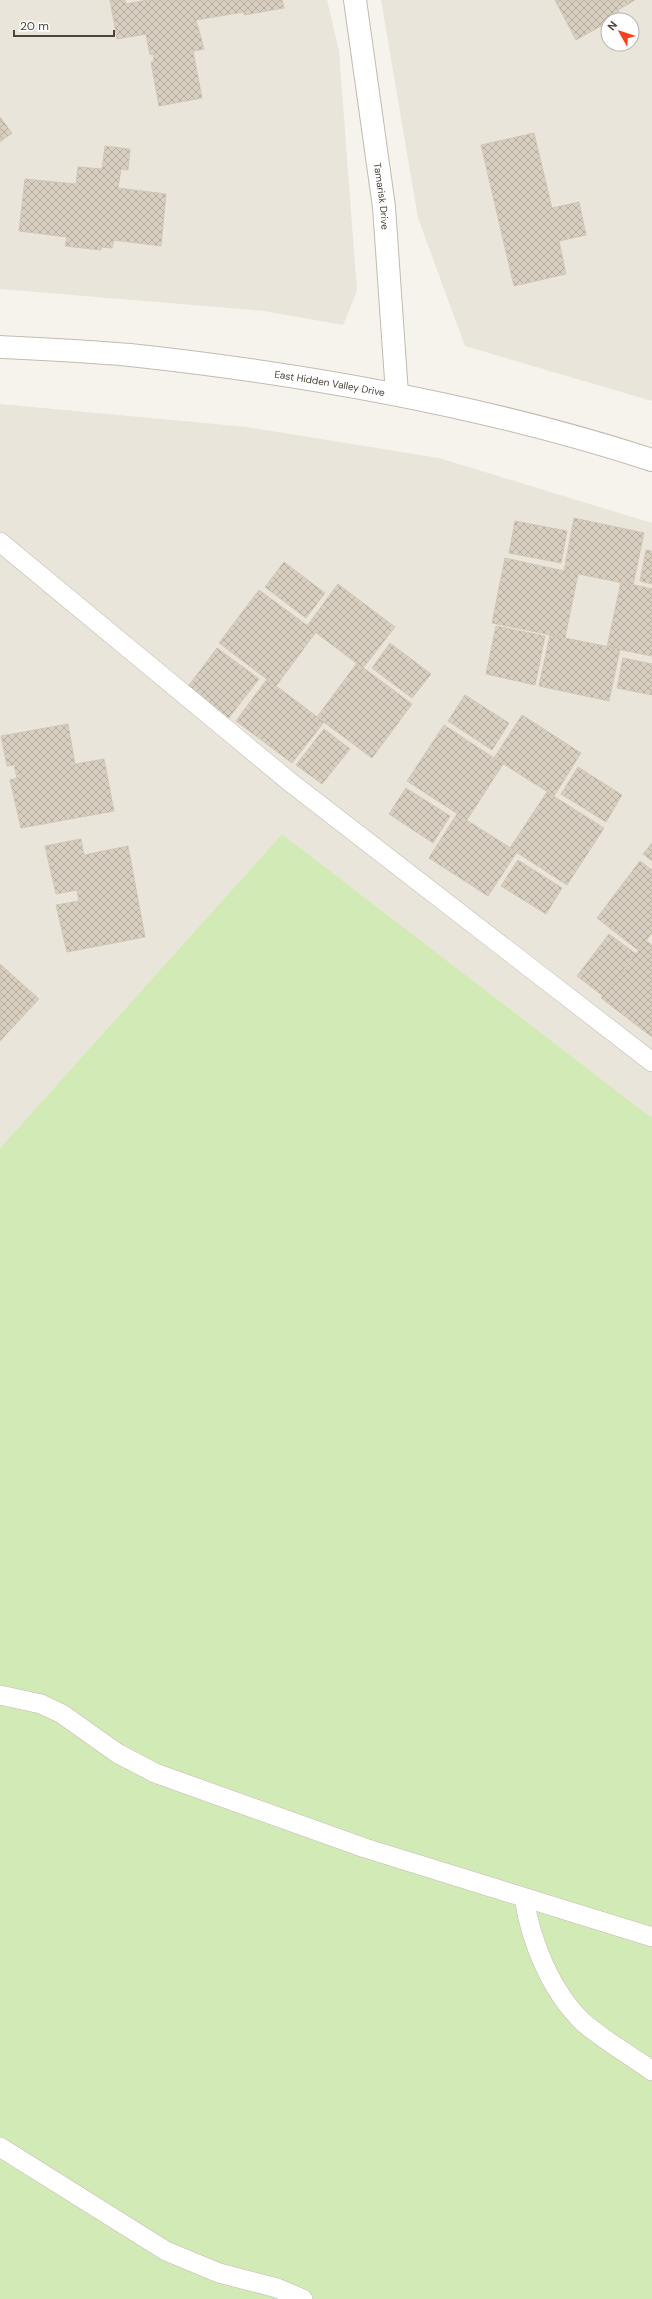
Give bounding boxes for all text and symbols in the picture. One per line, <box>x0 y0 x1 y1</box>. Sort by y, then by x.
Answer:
scale bar <box>14 12 114 38</box>
north arrow <box>600 12 640 52</box>
text: 20 m <box>20 18 49 34</box>
text: N <box>604 18 620 33</box>
street label: Tamarisk Drive <box>371 162 392 230</box>
street label: East Hidden Valley Drive <box>274 368 386 399</box>

